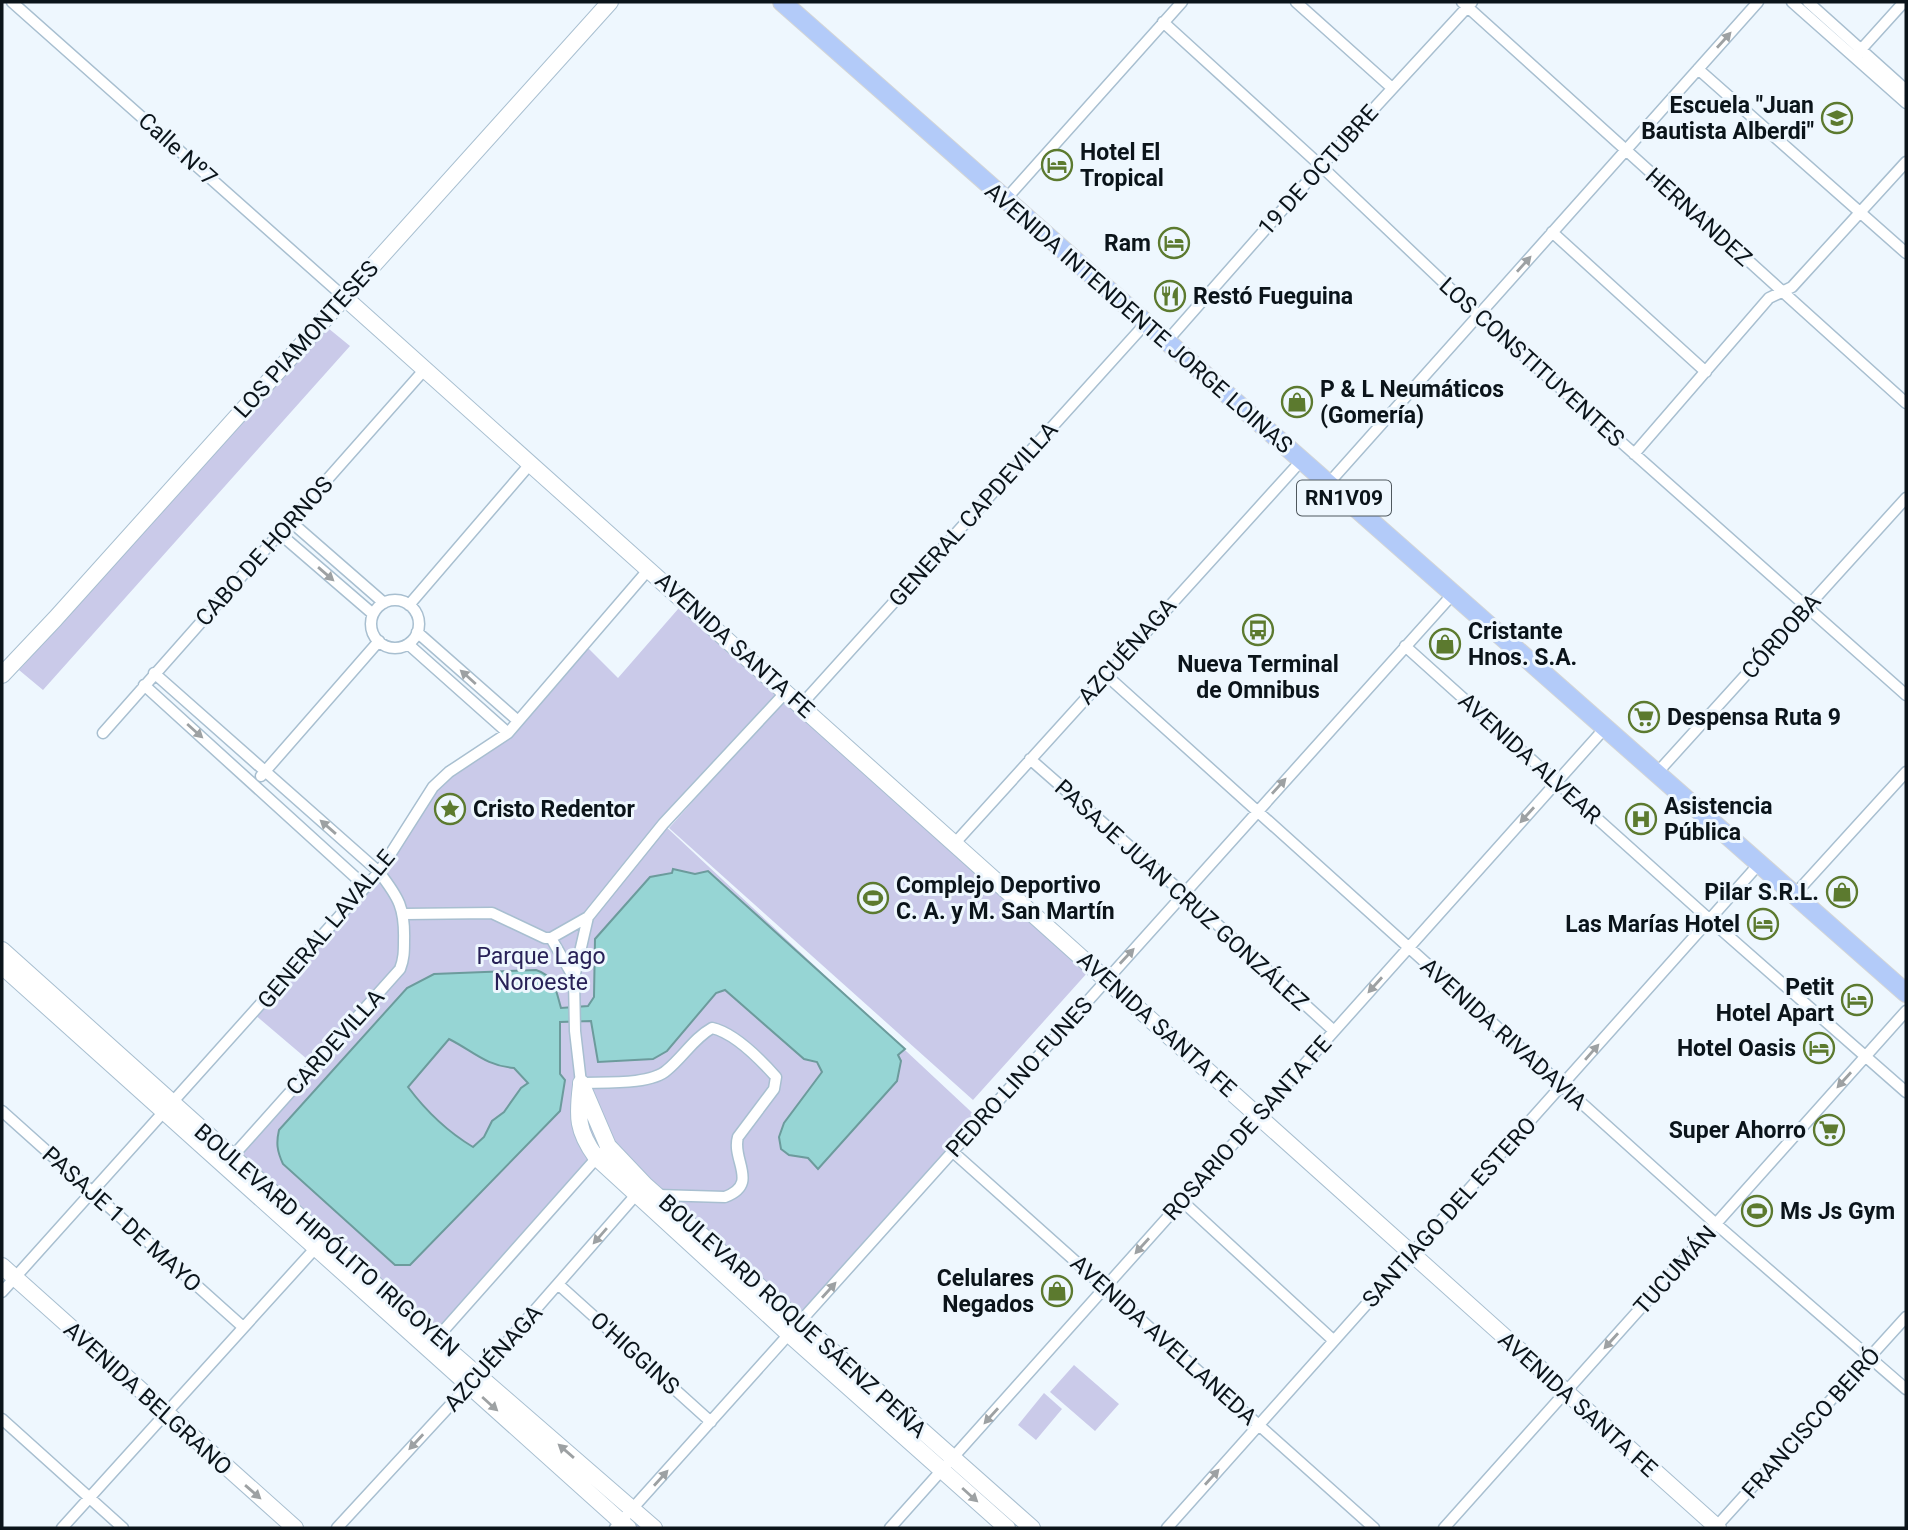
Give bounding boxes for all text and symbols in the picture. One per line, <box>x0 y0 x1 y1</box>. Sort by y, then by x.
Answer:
one-way arrow <box>1716 31 1732 49</box>
place label: Escuela "Juan Bautista Alberdi" <box>1641 92 1814 145</box>
street label: 19 DE OCTUBRE <box>1253 100 1384 241</box>
school or university icon: Escuela "Juan Bautista Alberdi" <box>1820 101 1854 135</box>
street label: Calle Nº7 <box>133 107 223 192</box>
place label: Hotel El Tropical <box>1080 139 1164 192</box>
hotel icon: Hotel El Tropical <box>1040 148 1074 182</box>
street label: HERNANDEZ <box>1640 163 1757 272</box>
street label: AVENIDA INTENDENTE JORGE LOINAS <box>979 177 1298 459</box>
hotel icon: Ram <box>1157 226 1191 260</box>
place label: Ram <box>1104 230 1151 257</box>
street label: LOS PIAMONTESES <box>229 255 384 423</box>
one-way arrow <box>1516 256 1531 273</box>
street label: LOS CONSTITUYENTES <box>1434 272 1630 453</box>
restaurant icon: Restó Fueguina <box>1153 279 1187 313</box>
place label: Restó Fueguina <box>1193 283 1353 310</box>
place label: P & L Neumáticos (Gomería) <box>1320 376 1504 429</box>
shop icon: P & L Neumáticos (Gomería) <box>1280 385 1314 419</box>
street label: GENERAL CAPDEVILLA <box>883 416 1063 612</box>
street label: CABO DE HORNOS <box>190 471 339 632</box>
road number: RN1V09 <box>1297 480 1391 516</box>
one-way arrow <box>317 566 335 582</box>
street label: AVENIDA SANTA FE <box>650 567 820 724</box>
street label: CÓRDOBA <box>1735 588 1827 684</box>
street label: AZCUÉNAGA <box>1072 592 1182 710</box>
bus stop icon: Nueva Terminal de Omnibus <box>1241 613 1275 647</box>
place label: Cristante Hnos. S.A. <box>1468 618 1577 671</box>
shop icon: Cristante Hnos. S.A. <box>1428 627 1462 661</box>
place label: Nueva Terminal de Omnibus <box>1177 651 1339 704</box>
one-way arrow <box>459 670 476 685</box>
street label: AVENIDA ALVEAR <box>1453 687 1606 829</box>
supermarket icon: Despensa Ruta 9 <box>1627 700 1661 734</box>
place label: Despensa Ruta 9 <box>1667 704 1841 731</box>
one-way arrow <box>186 723 204 739</box>
street label: PASAJE JUAN CRUZ GONZÁLEZ <box>1049 773 1315 1017</box>
one-way arrow <box>1271 778 1286 795</box>
place icon: Cristo Redentor <box>433 792 467 826</box>
place label: Asistencia Pública <box>1664 793 1773 846</box>
place label: Cristo Redentor <box>473 796 635 823</box>
hospital icon: Asistencia Pública <box>1624 802 1658 836</box>
one-way arrow <box>1519 806 1535 824</box>
one-way arrow <box>319 819 337 835</box>
street label: GENERAL LAVALLE <box>252 845 401 1014</box>
place label: Complejo Deportivo C. A. y M. San Martín <box>896 872 1115 925</box>
shop icon: Pilar S.R.L. <box>1825 875 1859 909</box>
place label: Pilar S.R.L. <box>1704 879 1819 906</box>
sports icon: Complejo Deportivo C. A. y M. San Martín <box>856 881 890 915</box>
hotel icon: Las Marías Hotel <box>1746 907 1780 941</box>
place label: Las Marías Hotel <box>1565 911 1740 938</box>
park label: Parque Lago Noroeste <box>476 943 606 996</box>
street label: AVENIDA SANTA FE <box>1072 946 1242 1103</box>
one-way arrow <box>1119 948 1135 965</box>
street label: AVENIDA RIVADAVIA <box>1415 953 1592 1116</box>
place label: Petit Hotel Apart <box>1716 974 1834 1027</box>
one-way arrow <box>1367 976 1383 994</box>
hotel icon: Petit Hotel Apart <box>1840 983 1874 1017</box>
street label: CARDEVILLA <box>281 984 390 1101</box>
street label: PEDRO LINO FUNES <box>941 992 1098 1163</box>
street label: ROSARIO DE SANTA FE <box>1158 1031 1337 1226</box>
hotel icon: Hotel Oasis <box>1802 1031 1836 1065</box>
place label: Hotel Oasis <box>1677 1035 1796 1062</box>
one-way arrow <box>1584 1043 1599 1060</box>
one-way arrow <box>1837 1071 1853 1088</box>
street label: SANTIAGO DEL ESTERO <box>1357 1112 1542 1313</box>
supermarket icon: Super Ahorro <box>1812 1113 1846 1147</box>
street label: BOULEVARD HIPÓLITO IRIGOYEN <box>189 1117 465 1363</box>
place label: Super Ahorro <box>1669 1117 1806 1144</box>
street label: PASAJE 1 DE MAYO <box>37 1141 207 1298</box>
street label: BOULEVARD ROQUE SÁENZ PEÑA <box>653 1188 933 1444</box>
sports icon: Ms Js Gym <box>1740 1194 1774 1228</box>
place label: Ms Js Gym <box>1780 1198 1895 1225</box>
street label: TUCUMÁN <box>1628 1220 1722 1320</box>
one-way arrow <box>593 1228 609 1245</box>
one-way arrow <box>1134 1237 1150 1255</box>
street label: AVENIDA AVELLANEDA <box>1065 1250 1262 1431</box>
place label: Celulares Negados <box>937 1265 1034 1318</box>
shop icon: Celulares Negados <box>1040 1274 1074 1308</box>
one-way arrow <box>821 1281 837 1299</box>
street label: AZCUÉNAGA <box>438 1299 548 1417</box>
street label: O'HIGGINS <box>585 1306 685 1400</box>
street label: AVENIDA BELGRANO <box>58 1316 237 1481</box>
street label: AVENIDA SANTA FE <box>1493 1326 1663 1483</box>
one-way arrow <box>1603 1332 1619 1350</box>
street label: FRANCISCO BEIRÓ <box>1736 1342 1886 1504</box>
one-way arrow <box>481 1396 498 1412</box>
one-way arrow <box>984 1407 999 1424</box>
one-way arrow <box>408 1433 424 1451</box>
one-way arrow <box>558 1444 575 1459</box>
one-way arrow <box>1204 1468 1220 1486</box>
one-way arrow <box>652 1470 668 1487</box>
one-way arrow <box>244 1484 262 1500</box>
one-way arrow <box>961 1487 978 1502</box>

